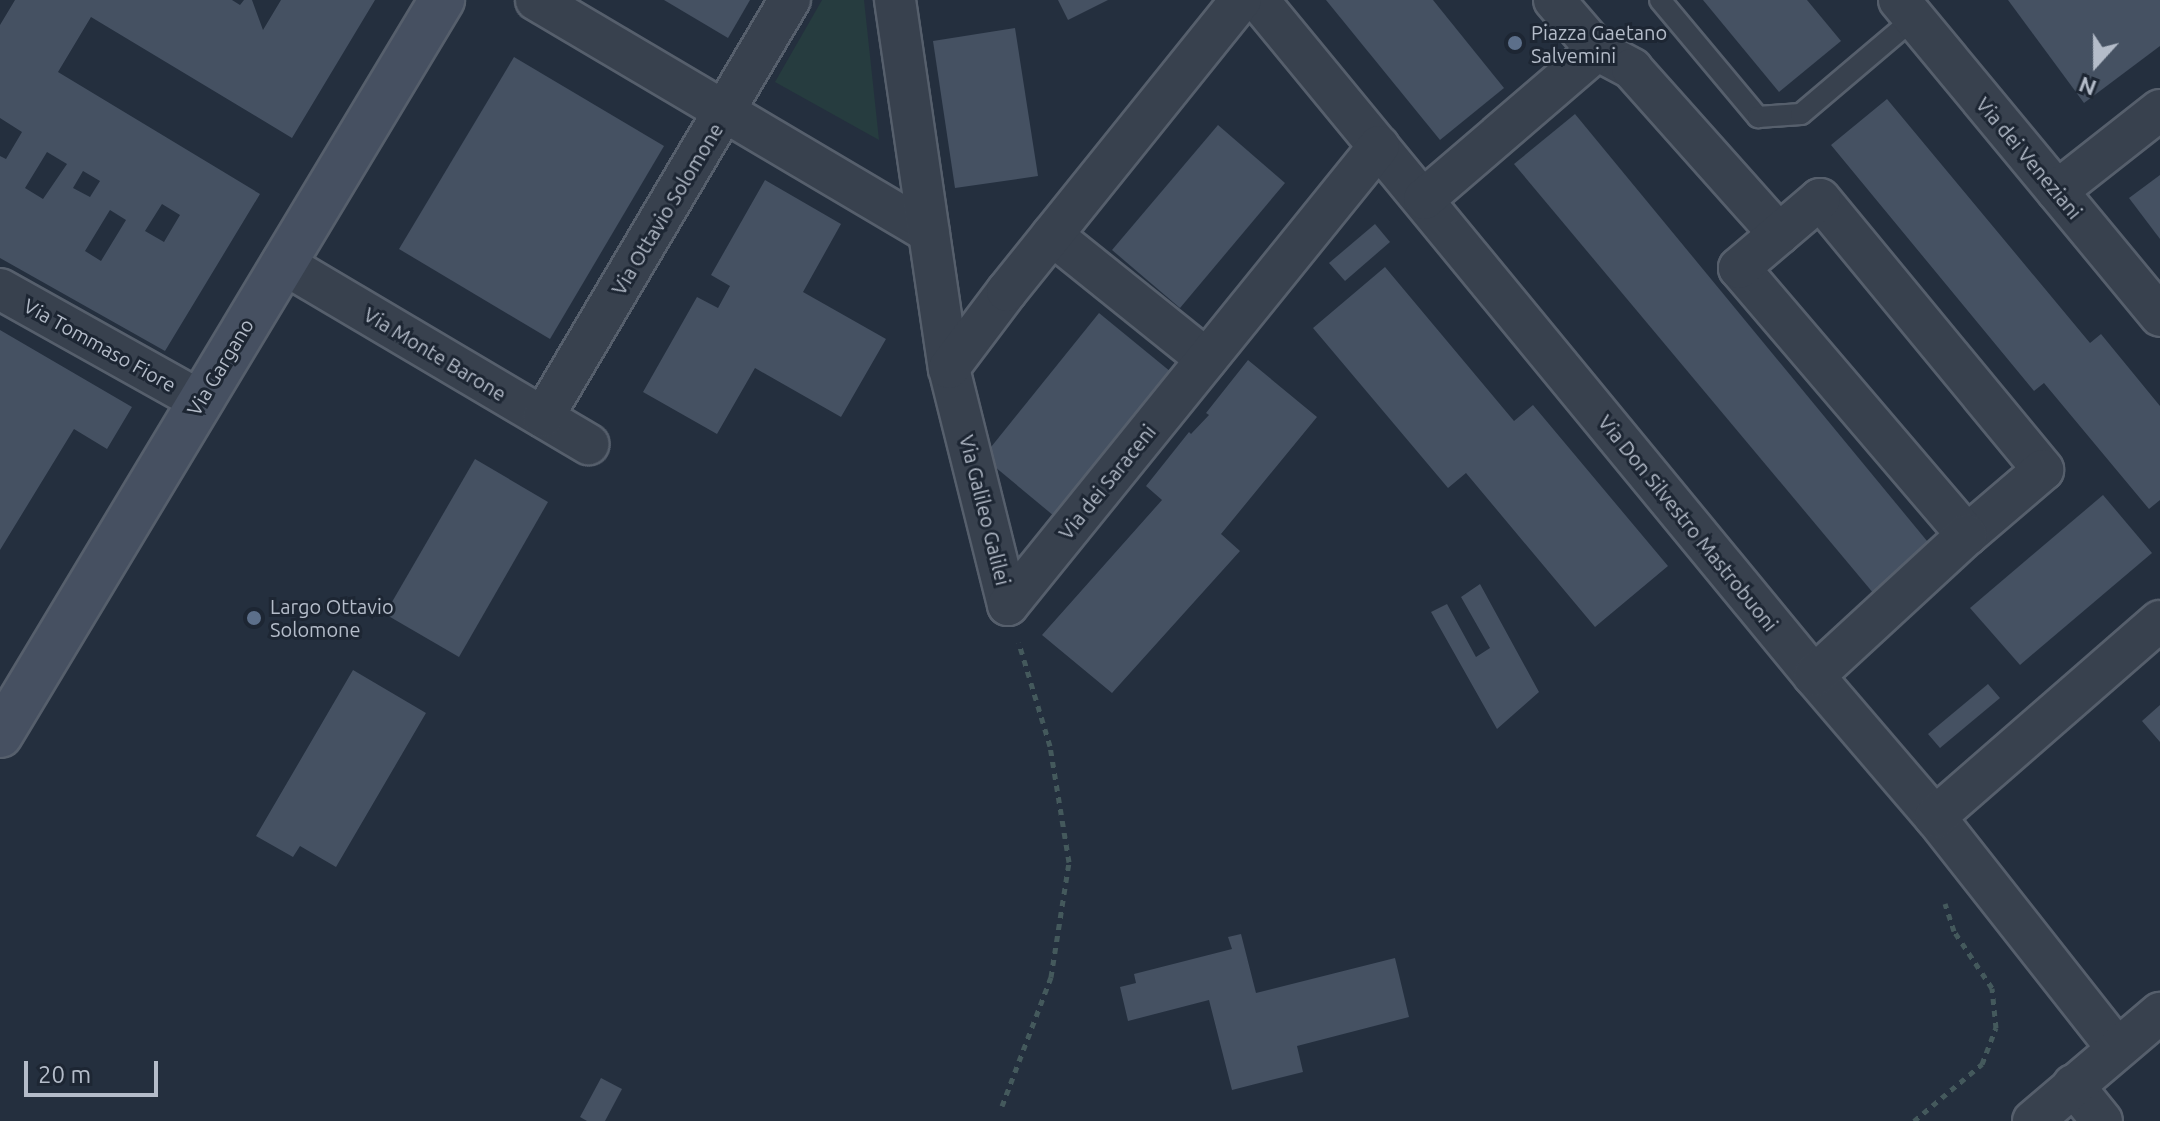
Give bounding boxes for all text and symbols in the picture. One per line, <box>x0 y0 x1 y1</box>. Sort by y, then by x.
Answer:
place label: Piazza Gaetano Salvemini <box>1531 20 1667 67</box>
north arrow <box>2056 24 2136 104</box>
marker: Piazza Gaetano Salvemini <box>1506 34 1524 52</box>
text: N <box>2075 72 2099 101</box>
street label: Via dei Veneziani <box>1971 92 2087 224</box>
street label: Via Ottavio Solomone <box>606 119 728 299</box>
street label: Via Tommaso Fiore <box>20 293 180 397</box>
street label: Via Monte Barone <box>360 302 510 406</box>
street label: Via Gargano <box>182 314 258 420</box>
street label: Via Don Silvestro Mastrobuoni <box>1593 410 1783 636</box>
street label: Via dei Saraceni <box>1053 420 1161 544</box>
street label: Via Galileo Galilei <box>955 432 1015 588</box>
place label: Largo Ottavio Solomone <box>270 594 394 641</box>
marker: Largo Ottavio Solomone <box>245 609 263 627</box>
scale bar <box>28 1045 162 1095</box>
text: 20 m <box>38 1061 91 1088</box>

